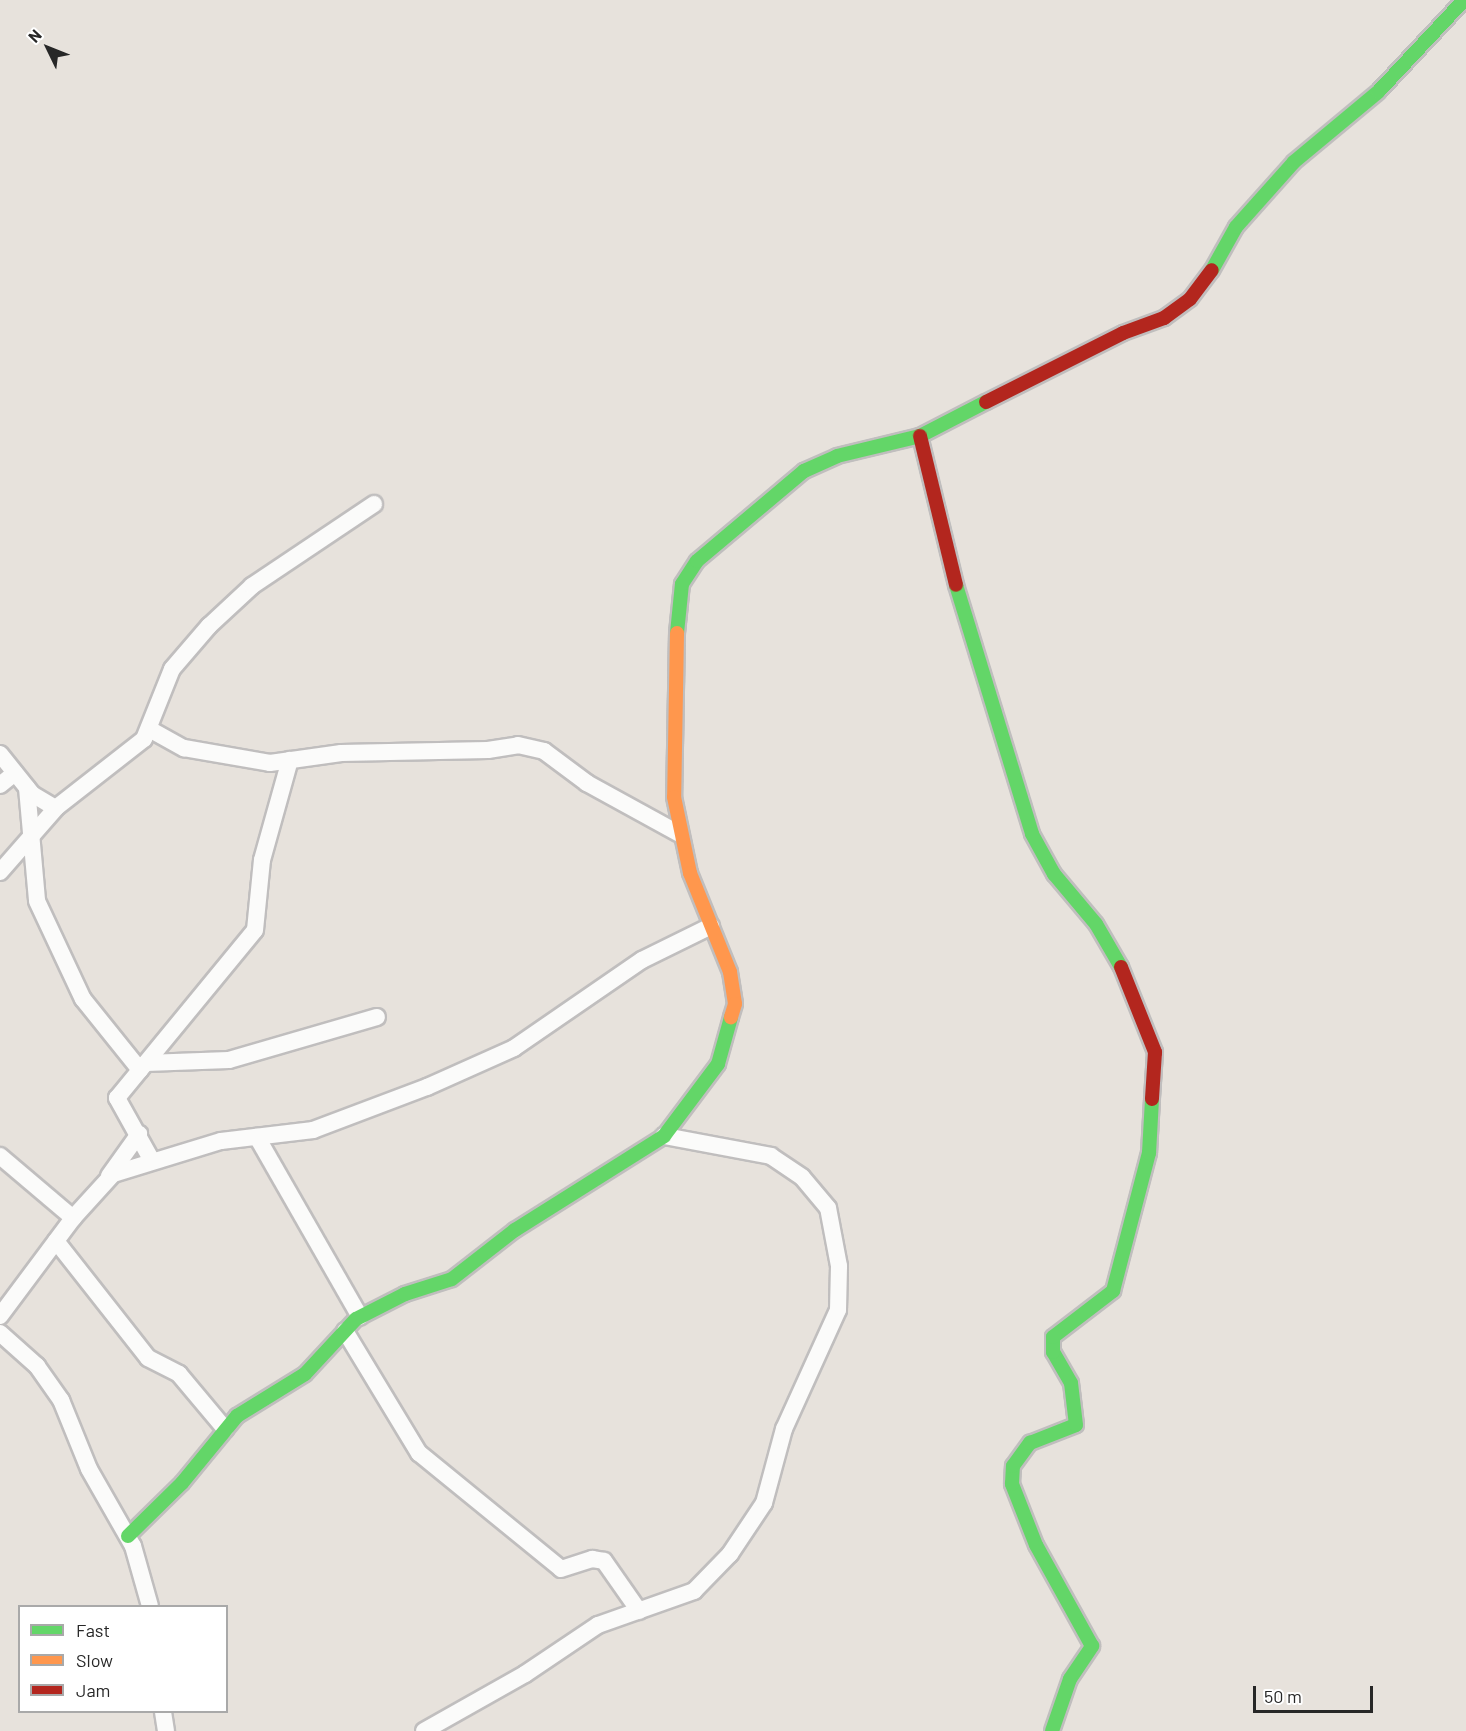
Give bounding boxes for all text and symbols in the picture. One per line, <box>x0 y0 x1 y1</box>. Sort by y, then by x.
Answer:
north arrow <box>18 18 78 78</box>
text: N <box>24 25 45 46</box>
legend <box>18 1605 228 1713</box>
text: Fast <box>76 1619 110 1641</box>
text: Slow <box>76 1649 113 1671</box>
scale bar <box>1256 1674 1376 1712</box>
text: Jam <box>76 1679 110 1701</box>
text: 50 m <box>1264 1685 1302 1707</box>

